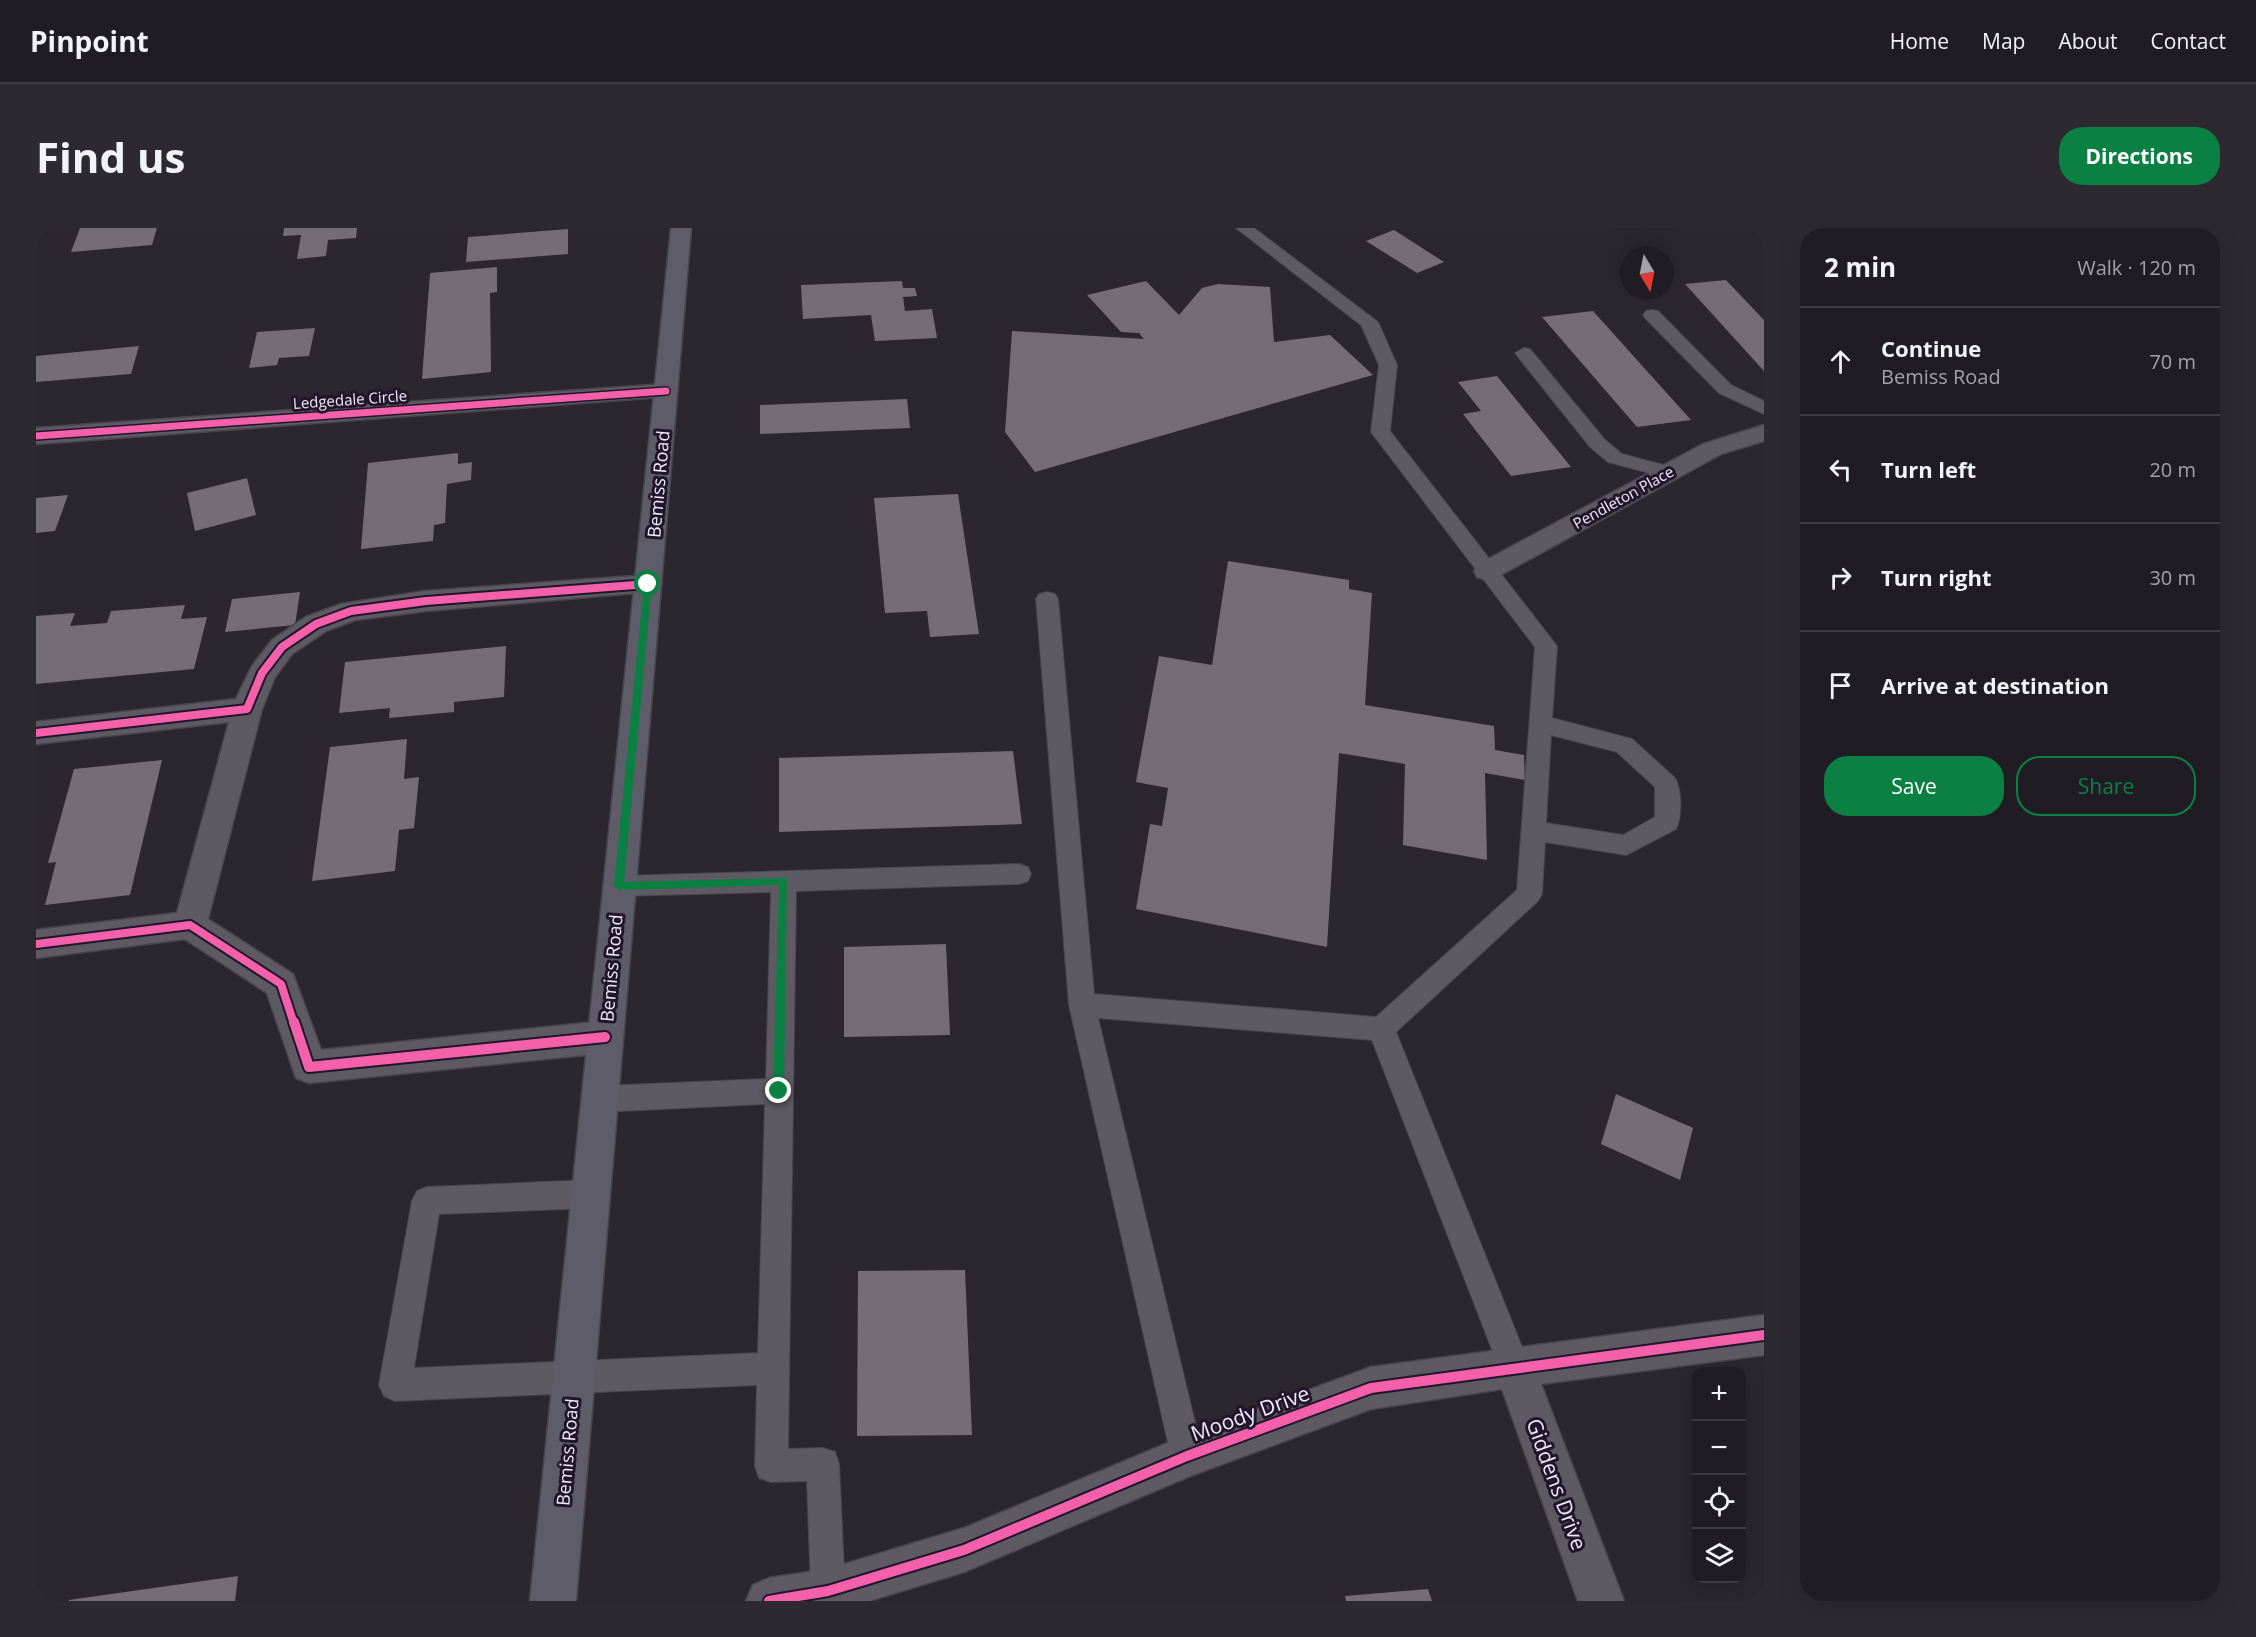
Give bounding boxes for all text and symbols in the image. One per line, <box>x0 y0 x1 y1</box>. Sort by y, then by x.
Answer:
text: Pinpoint <box>30 22 149 60</box>
text: Home <box>1890 27 1949 55</box>
text: Map <box>1982 27 2025 55</box>
text: About <box>2058 27 2118 55</box>
text: Contact <box>2151 27 2226 55</box>
button: Directions <box>2059 127 2220 185</box>
text: Find us <box>36 128 185 185</box>
north arrow <box>1620 246 1674 300</box>
text: 2 min <box>1824 249 1896 285</box>
text: Walk · 120 m <box>2077 254 2196 281</box>
text: Continue <box>1881 333 1981 363</box>
icon: ahead <box>1824 345 1857 378</box>
text: 70 m <box>2149 348 2196 375</box>
text: Bemiss Road <box>1881 363 2001 390</box>
street label: Ledgedale Circle <box>292 385 408 413</box>
street label: Bemiss Road <box>641 429 675 539</box>
icon: left <box>1824 453 1857 486</box>
text: Turn left <box>1881 454 1976 484</box>
text: 20 m <box>2149 456 2196 483</box>
street label: Pendleton Place <box>1569 461 1677 533</box>
icon: right <box>1824 561 1857 594</box>
text: Turn right <box>1881 562 1992 592</box>
text: 30 m <box>2149 564 2196 591</box>
route start <box>634 570 660 596</box>
icon: arrive <box>1824 669 1857 702</box>
text: Arrive at destination <box>1881 670 2109 700</box>
button: Save <box>1824 756 2004 816</box>
button: Share <box>2016 756 2196 816</box>
street label: Bemiss Road <box>594 913 628 1023</box>
route end <box>765 1077 791 1103</box>
map controls <box>1692 1367 1746 1583</box>
button: + <box>1692 1367 1746 1421</box>
street label: Moody Drive <box>1187 1379 1313 1447</box>
street label: Bemiss Road <box>550 1397 584 1507</box>
street label: Giddens Drive <box>1520 1414 1594 1554</box>
button: − <box>1692 1421 1746 1475</box>
button: locate <box>1692 1475 1746 1529</box>
button: layers <box>1692 1529 1746 1583</box>

